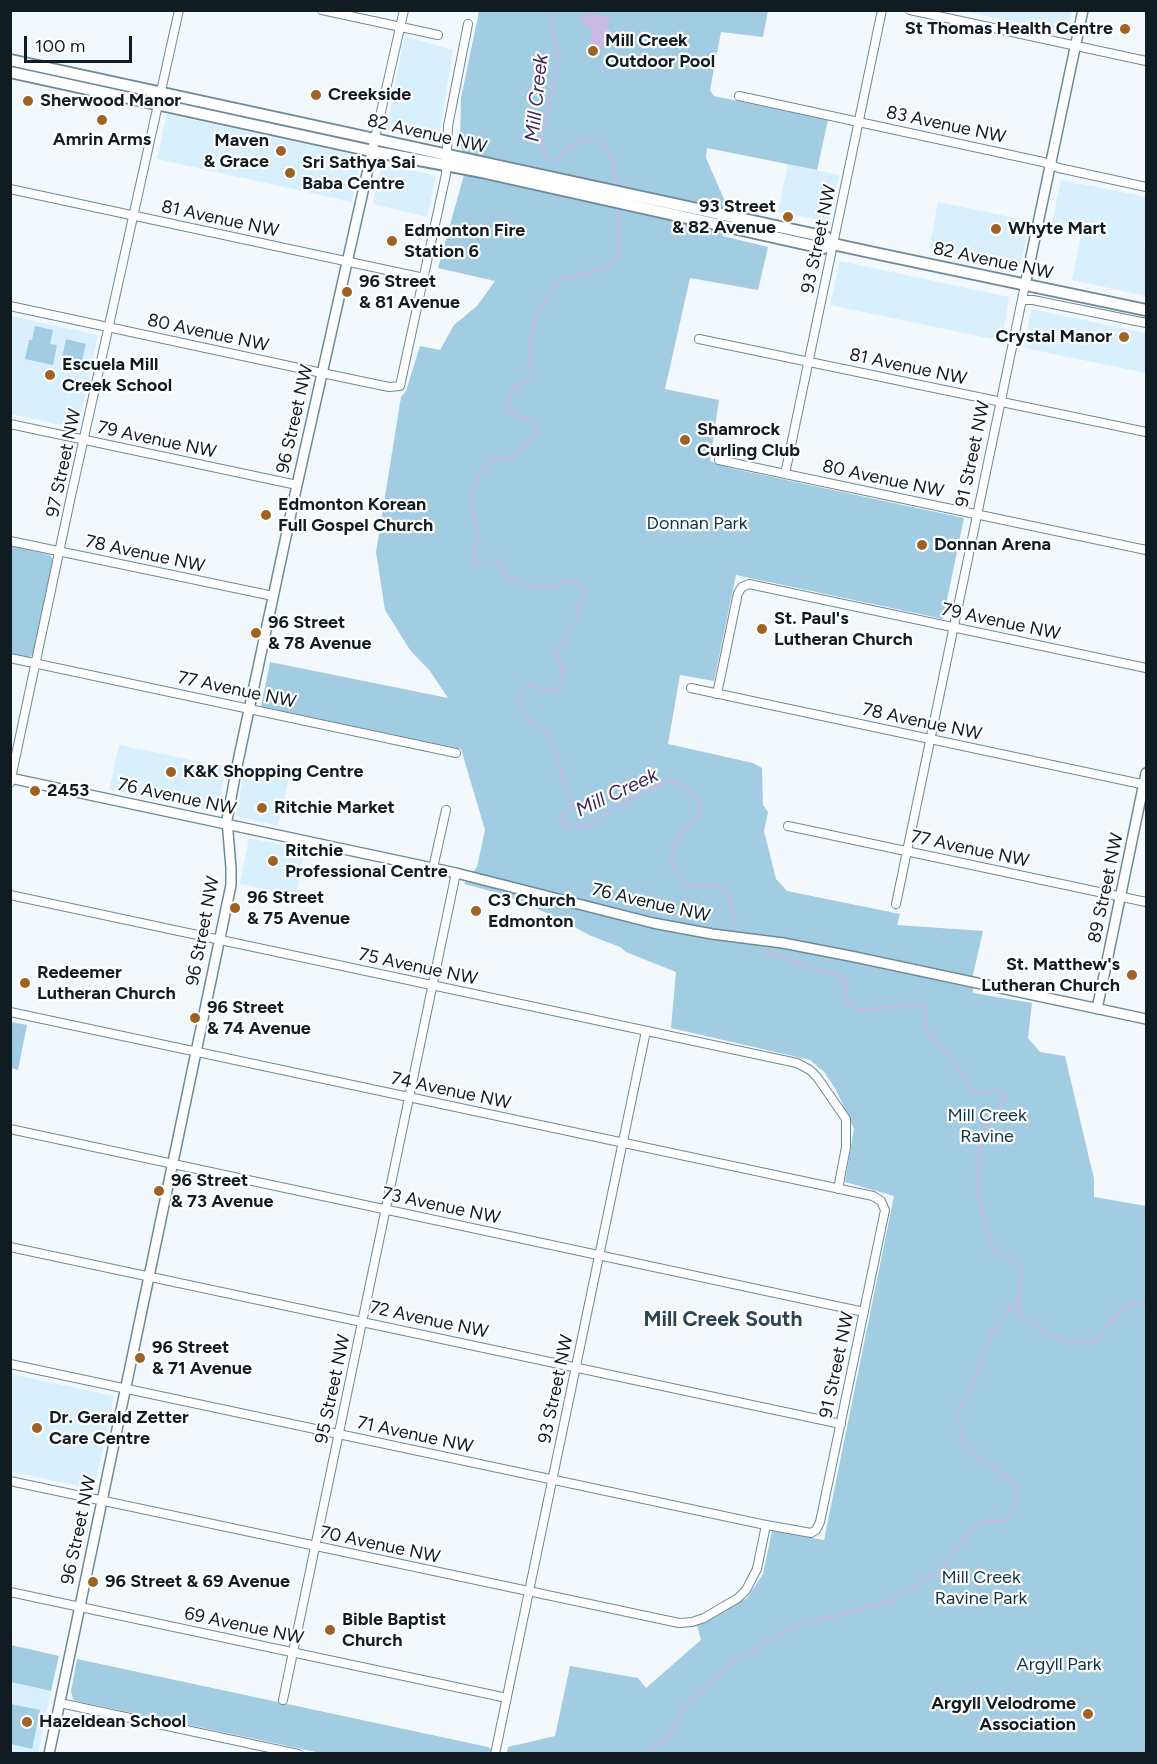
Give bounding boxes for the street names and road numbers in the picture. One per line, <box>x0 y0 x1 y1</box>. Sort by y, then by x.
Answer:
street label: 83 Avenue NW <box>884 102 1008 148</box>
street label: 82 Avenue NW <box>365 110 489 158</box>
street label: 93 Street NW <box>797 183 841 295</box>
street label: 81 Avenue NW <box>159 196 281 242</box>
street label: 82 Avenue NW <box>931 238 1055 284</box>
street label: 80 Avenue NW <box>145 310 271 356</box>
street label: 81 Avenue NW <box>847 344 969 390</box>
street label: 96 Street NW <box>272 363 318 475</box>
street label: 91 Street NW <box>951 399 995 509</box>
street label: 97 Street NW <box>42 407 86 519</box>
street label: 79 Avenue NW <box>96 417 218 463</box>
street label: 80 Avenue NW <box>820 456 946 502</box>
street label: 78 Avenue NW <box>83 531 207 577</box>
street label: 79 Avenue NW <box>940 599 1062 645</box>
street label: 77 Avenue NW <box>176 667 298 713</box>
street label: 78 Avenue NW <box>860 699 984 745</box>
street label: 76 Avenue NW <box>116 774 238 820</box>
street label: 77 Avenue NW <box>909 826 1031 872</box>
street label: 89 Street NW <box>1084 831 1128 945</box>
street label: 96 Street NW <box>182 875 224 987</box>
street label: 76 Avenue NW <box>590 879 712 927</box>
street label: 75 Avenue NW <box>357 944 479 990</box>
street label: 74 Avenue NW <box>389 1068 513 1114</box>
street label: 73 Avenue NW <box>380 1183 502 1229</box>
street label: 72 Avenue NW <box>368 1297 490 1343</box>
street label: 91 Street NW <box>815 1310 859 1420</box>
street label: 95 Street NW <box>311 1332 355 1446</box>
street label: 93 Street NW <box>534 1333 578 1445</box>
street label: 71 Avenue NW <box>355 1412 475 1458</box>
street label: 96 Street NW <box>57 1474 101 1586</box>
street label: 70 Avenue NW <box>318 1522 442 1568</box>
street label: 69 Avenue NW <box>182 1603 306 1649</box>

